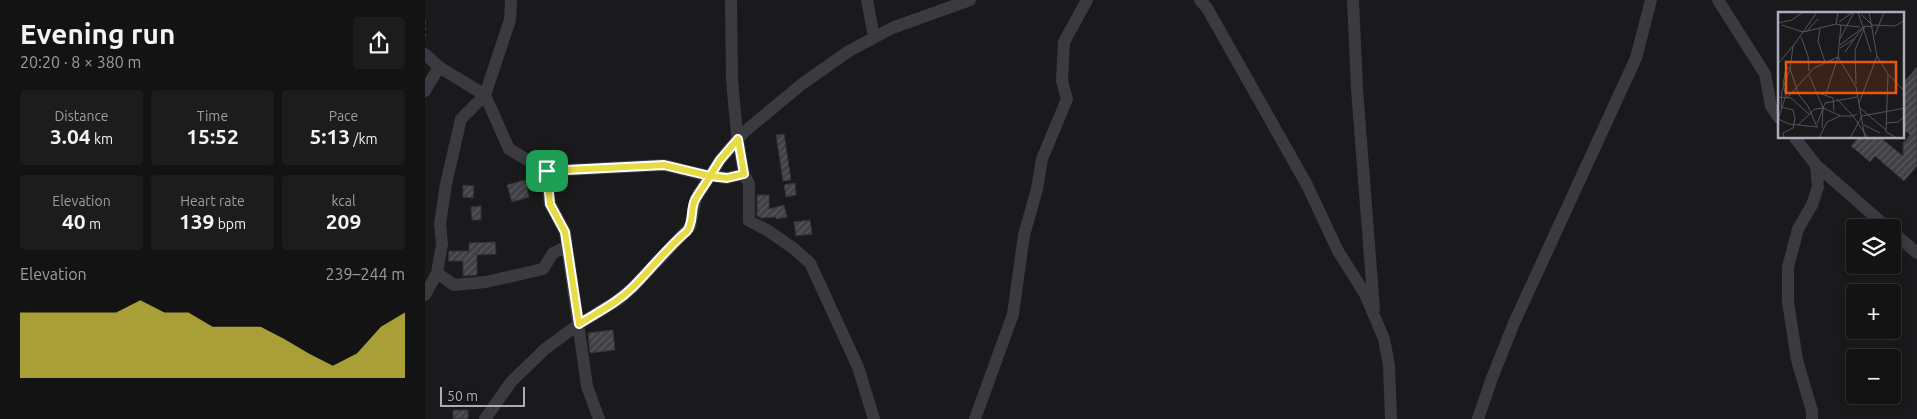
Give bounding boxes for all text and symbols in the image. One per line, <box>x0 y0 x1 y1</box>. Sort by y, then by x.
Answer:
inset map <box>1778 12 1905 139</box>
button: share <box>353 17 405 69</box>
text: Evening run <box>20 18 175 49</box>
text: 20:20 · 8 × 380 m <box>20 53 141 71</box>
text: Distance <box>54 108 109 124</box>
text: Time <box>197 108 228 124</box>
text: Pace <box>329 108 358 124</box>
text: 3.04 <box>50 124 91 148</box>
text: 15:52 <box>186 124 239 148</box>
text: 5:13 <box>309 124 350 148</box>
text: km <box>91 131 113 147</box>
text: /km <box>350 131 378 147</box>
pin <box>526 150 568 192</box>
icon: arrive <box>533 157 561 185</box>
text: Elevation <box>52 193 111 209</box>
text: Heart rate <box>180 193 245 209</box>
text: kcal <box>331 193 356 209</box>
text: 40 <box>62 209 86 233</box>
text: 139 <box>179 209 214 233</box>
text: 209 <box>326 209 361 233</box>
text: m <box>86 216 101 232</box>
text: bpm <box>214 216 246 232</box>
map controls <box>1846 219 1901 404</box>
button: layers <box>1846 219 1901 274</box>
text: Elevation <box>20 265 87 283</box>
text: 239–244 m <box>325 265 405 283</box>
button: + <box>1846 284 1901 339</box>
button: − <box>1846 349 1901 404</box>
scale bar <box>440 384 525 407</box>
text: 50 m <box>447 388 478 404</box>

